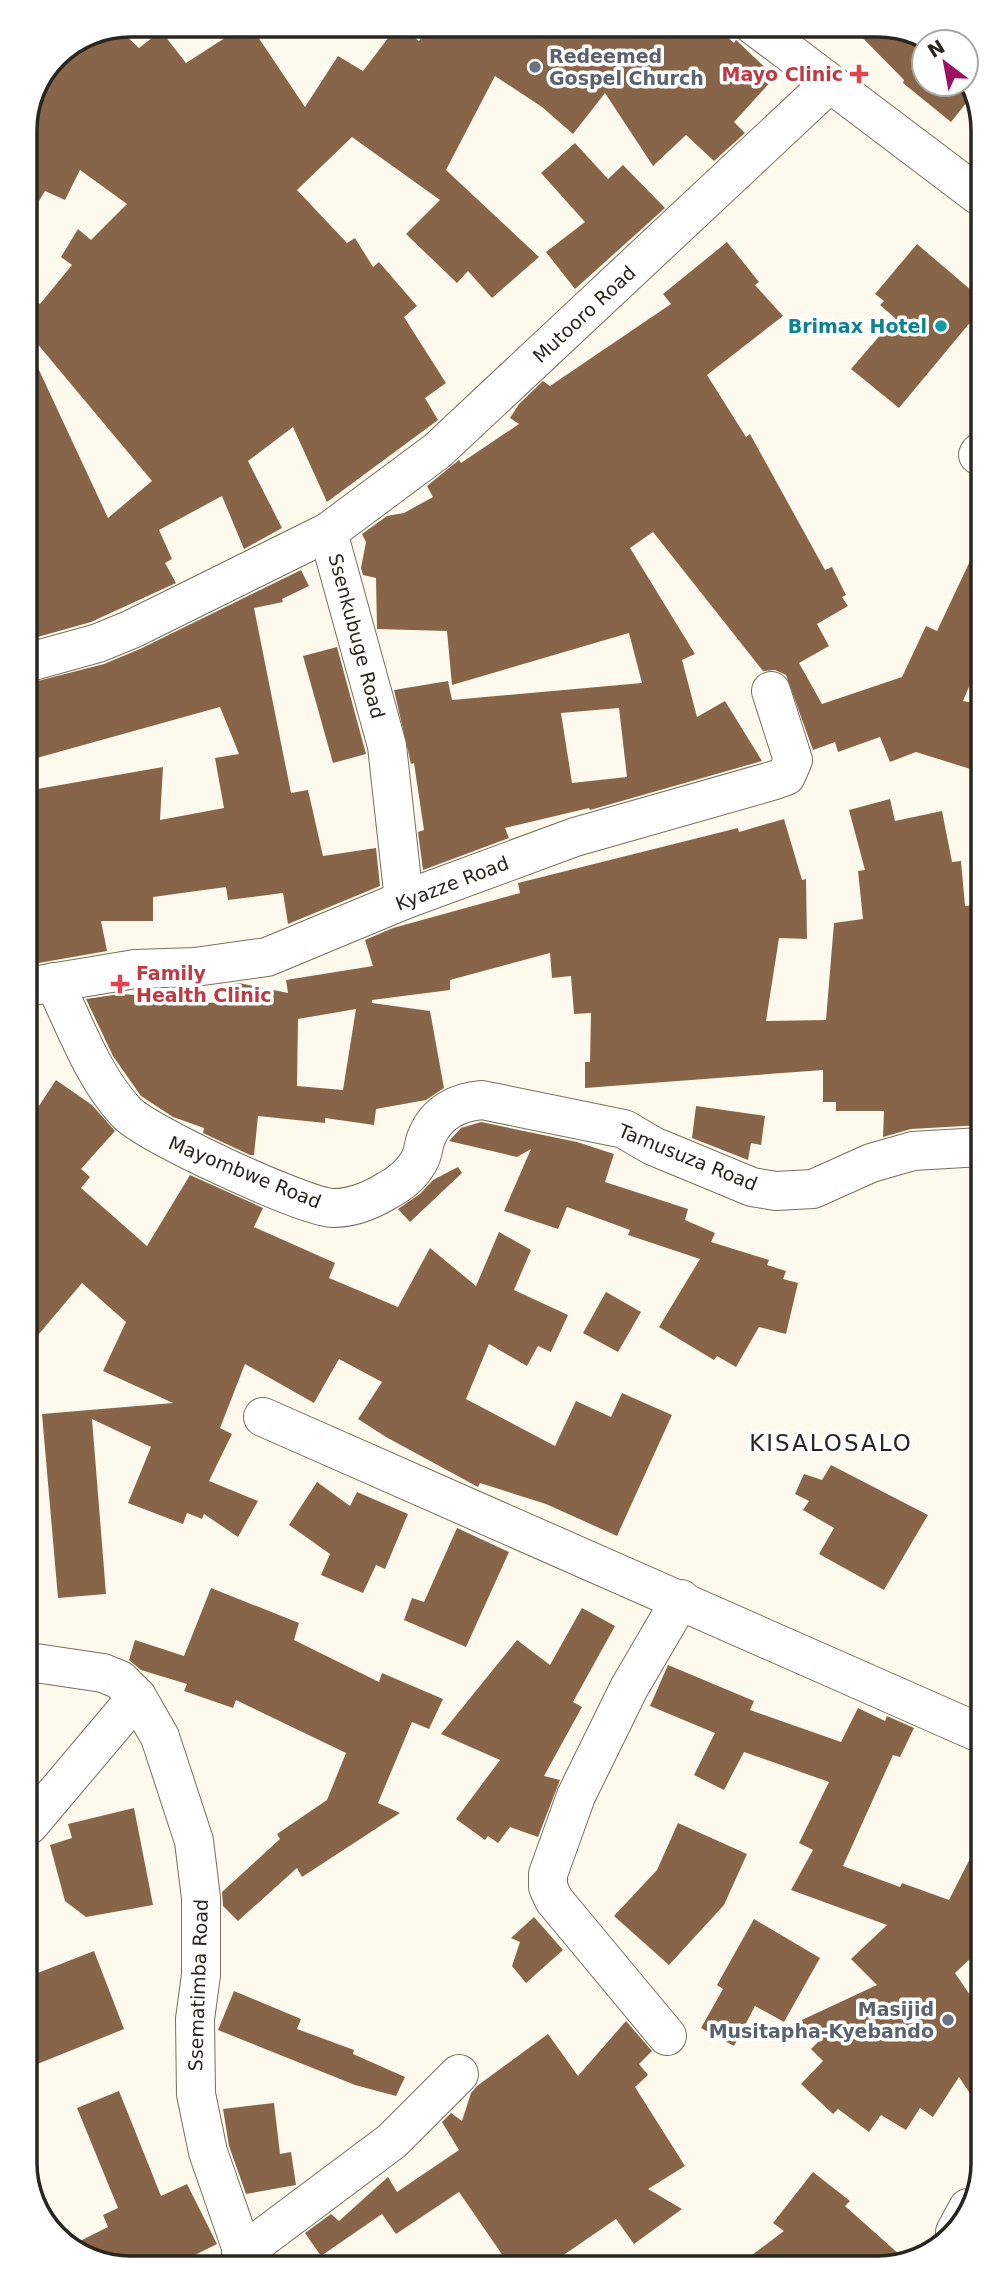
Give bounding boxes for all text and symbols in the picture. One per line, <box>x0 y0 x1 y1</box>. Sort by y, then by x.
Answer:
north arrow <box>910 28 980 98</box>
text: N <box>923 35 949 62</box>
place label: Redeemed Gospel Church <box>549 45 704 89</box>
marker: Redeemed Gospel Church <box>527 59 543 75</box>
place label: Mayo Clinic <box>722 63 843 85</box>
marker: Mayo Clinic <box>849 64 869 84</box>
street label: Mutooro Road <box>528 261 640 367</box>
place label: Brimax Hotel <box>788 315 927 337</box>
marker: Brimax Hotel <box>933 318 949 334</box>
street label: Ssenkubuge Road <box>324 551 390 721</box>
street label: Kyazze Road <box>392 851 512 915</box>
place label: Family Health Clinic <box>136 962 272 1006</box>
marker: Family Health Clinic <box>110 974 130 994</box>
street label: Tamusuza Road <box>614 1119 761 1195</box>
street label: Mayombwe Road <box>166 1131 324 1213</box>
district label: KISALOSALO <box>749 1430 913 1456</box>
street label: Ssematimba Road <box>184 1898 212 2072</box>
place label: Masijid Musitapha-Kyebando <box>709 1998 934 2042</box>
marker: Masijid Musitapha-Kyebando <box>940 2012 956 2028</box>

